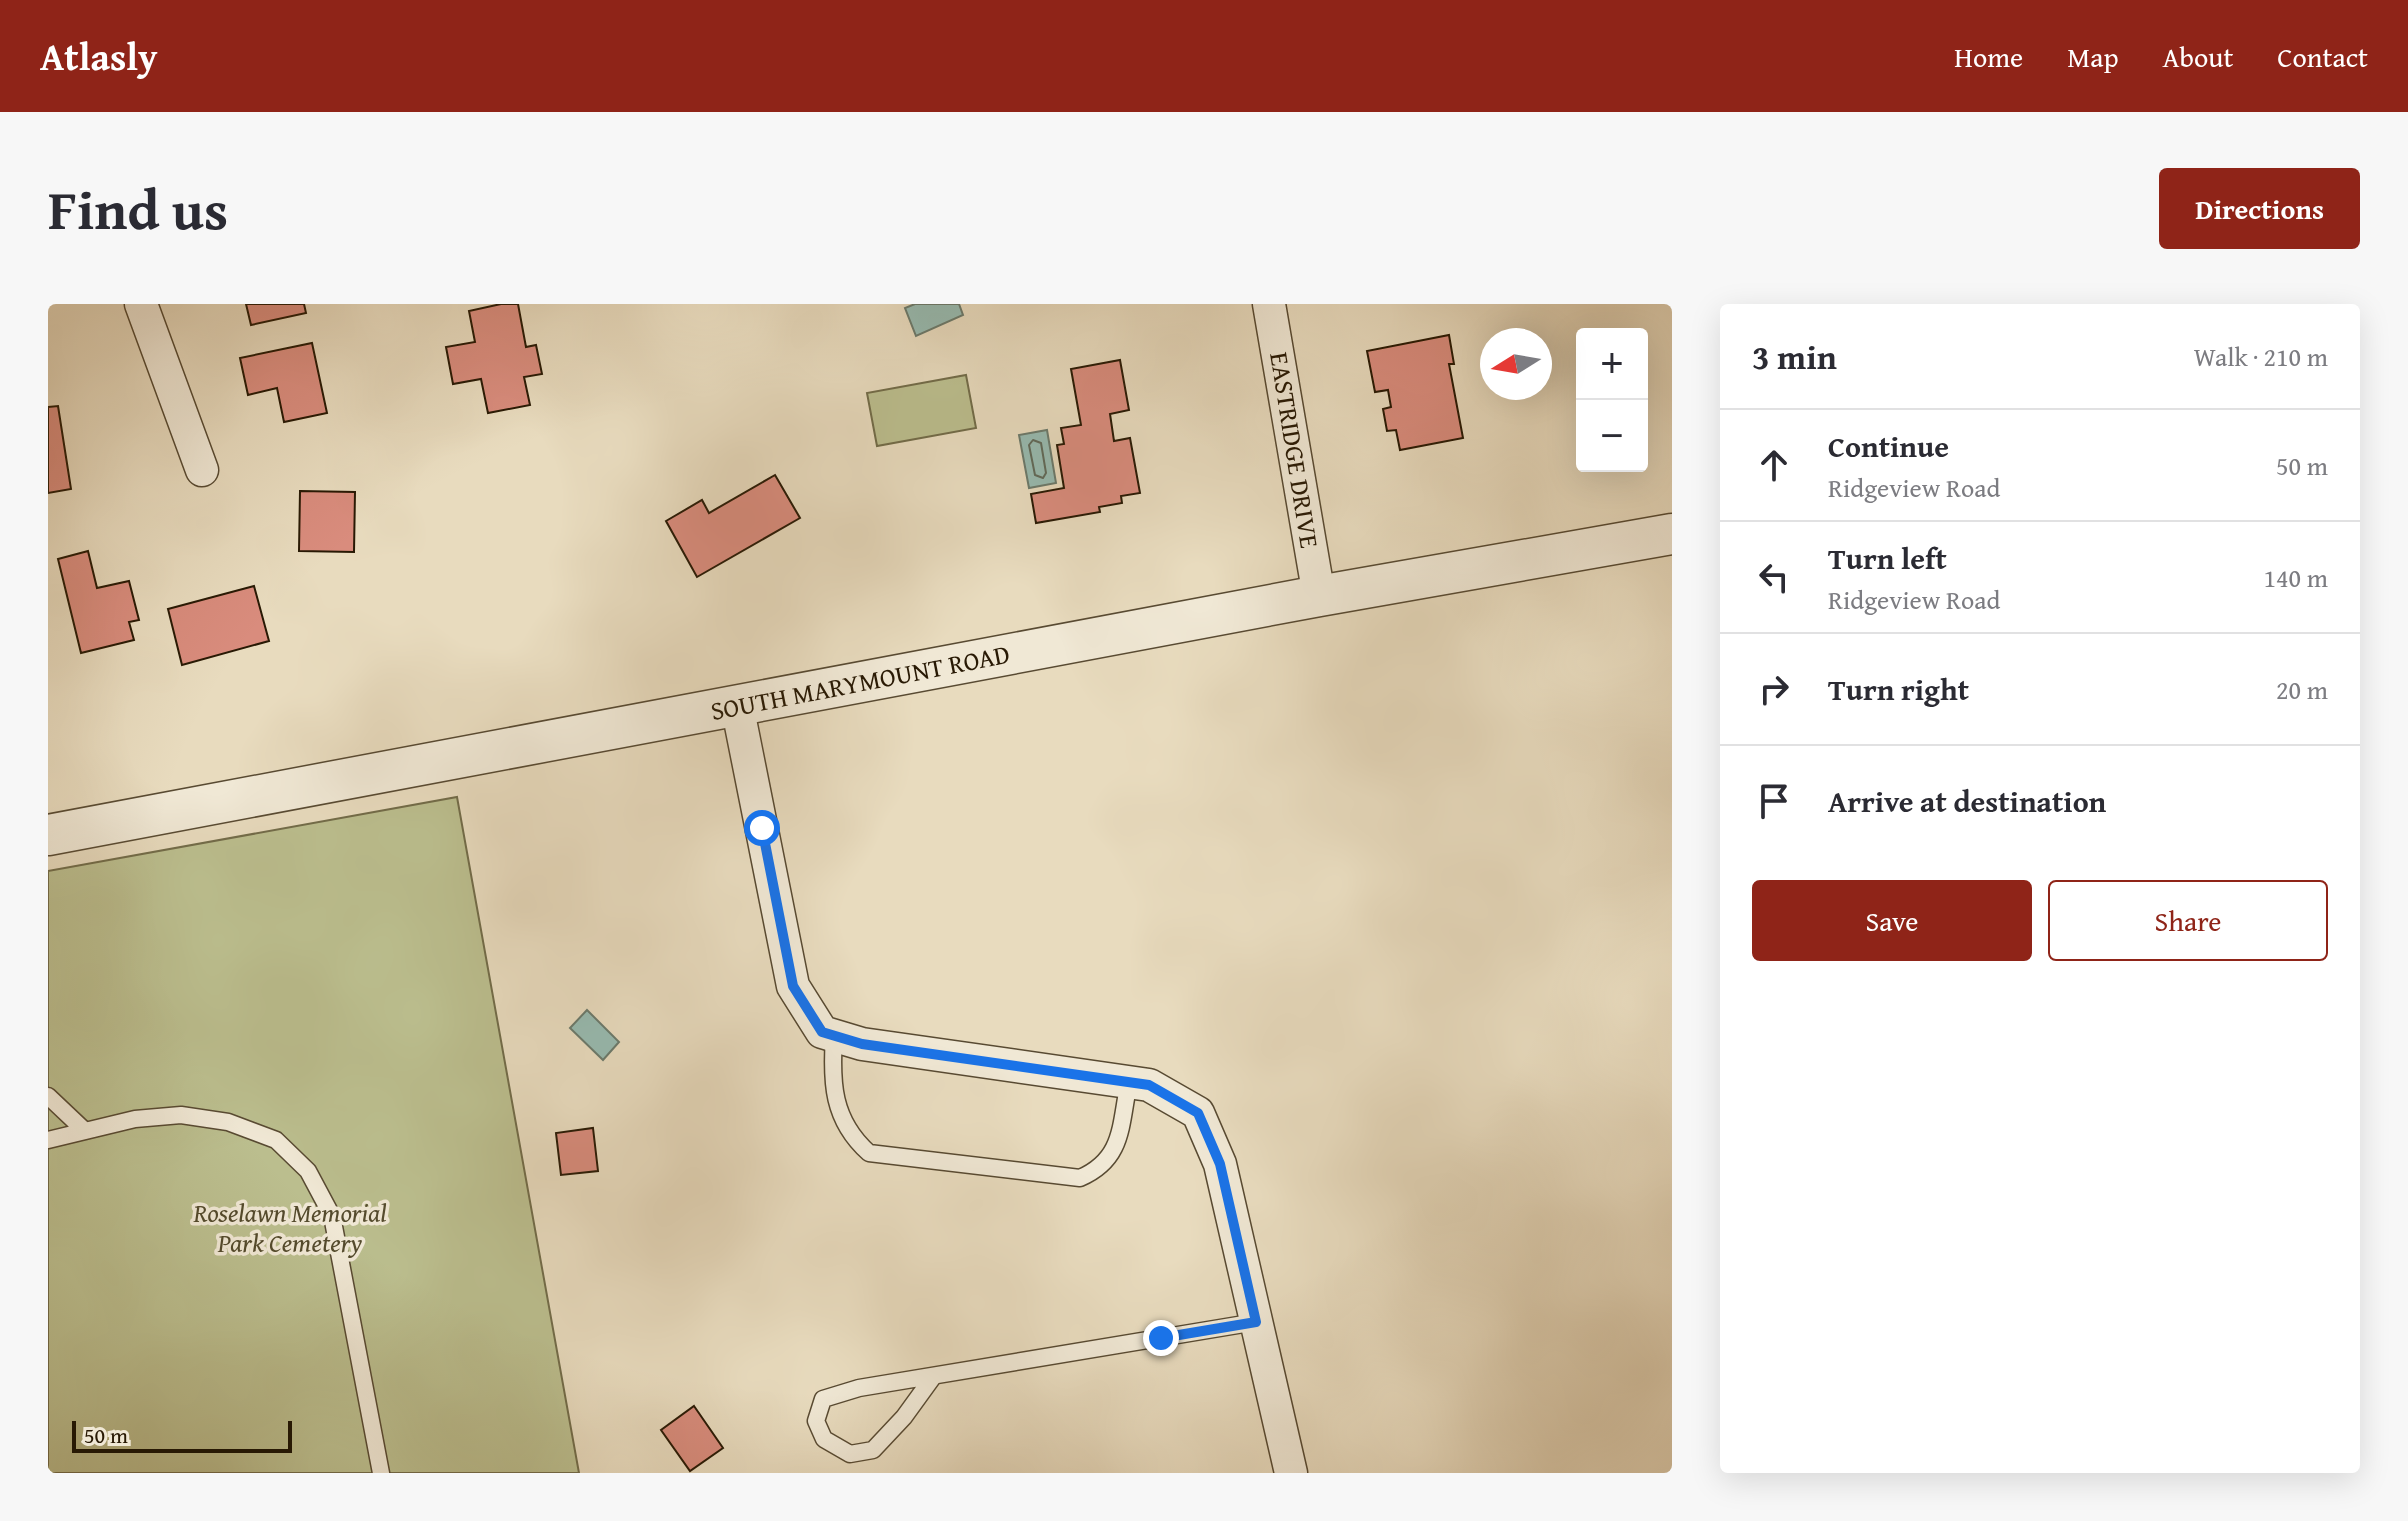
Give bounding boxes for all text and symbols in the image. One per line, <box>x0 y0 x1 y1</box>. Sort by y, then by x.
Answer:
text: Atlasly <box>40 28 158 84</box>
text: Home <box>1954 36 2023 77</box>
text: Map <box>2067 36 2119 77</box>
text: About <box>2163 36 2233 77</box>
text: Contact <box>2277 36 2368 77</box>
text: Find us <box>48 167 228 250</box>
button: Directions <box>2159 168 2360 249</box>
north arrow <box>1480 328 1552 400</box>
map controls <box>1576 328 1648 472</box>
button: + <box>1576 328 1648 400</box>
text: 3 min <box>1752 332 1837 381</box>
text: Walk · 210 m <box>2194 337 2328 376</box>
street label: EASTRIDGE DRIVE <box>1260 349 1330 551</box>
button: − <box>1576 400 1648 472</box>
text: Continue <box>1828 424 1949 468</box>
icon: ahead <box>1752 443 1796 487</box>
text: 50 m <box>2276 446 2328 485</box>
text: Ridgeview Road <box>1828 468 2000 507</box>
text: Turn left <box>1828 536 1947 580</box>
icon: left <box>1752 555 1796 599</box>
text: 140 m <box>2263 558 2328 597</box>
text: Ridgeview Road <box>1828 580 2000 619</box>
street label: SOUTH MARYMOUNT ROAD <box>707 634 1013 730</box>
icon: right <box>1752 667 1796 711</box>
text: Turn right <box>1828 667 1969 711</box>
text: 20 m <box>2276 670 2328 709</box>
icon: arrive <box>1752 779 1796 823</box>
text: Arrive at destination <box>1828 779 2106 823</box>
route start <box>744 810 780 846</box>
button: Save <box>1752 880 2032 961</box>
button: Share <box>2048 880 2328 961</box>
park label: Roselawn Memorial Park Cemetery <box>192 1193 387 1262</box>
route end <box>1143 1320 1179 1356</box>
scale bar <box>72 1417 292 1453</box>
text: 50 m <box>84 1419 128 1451</box>

